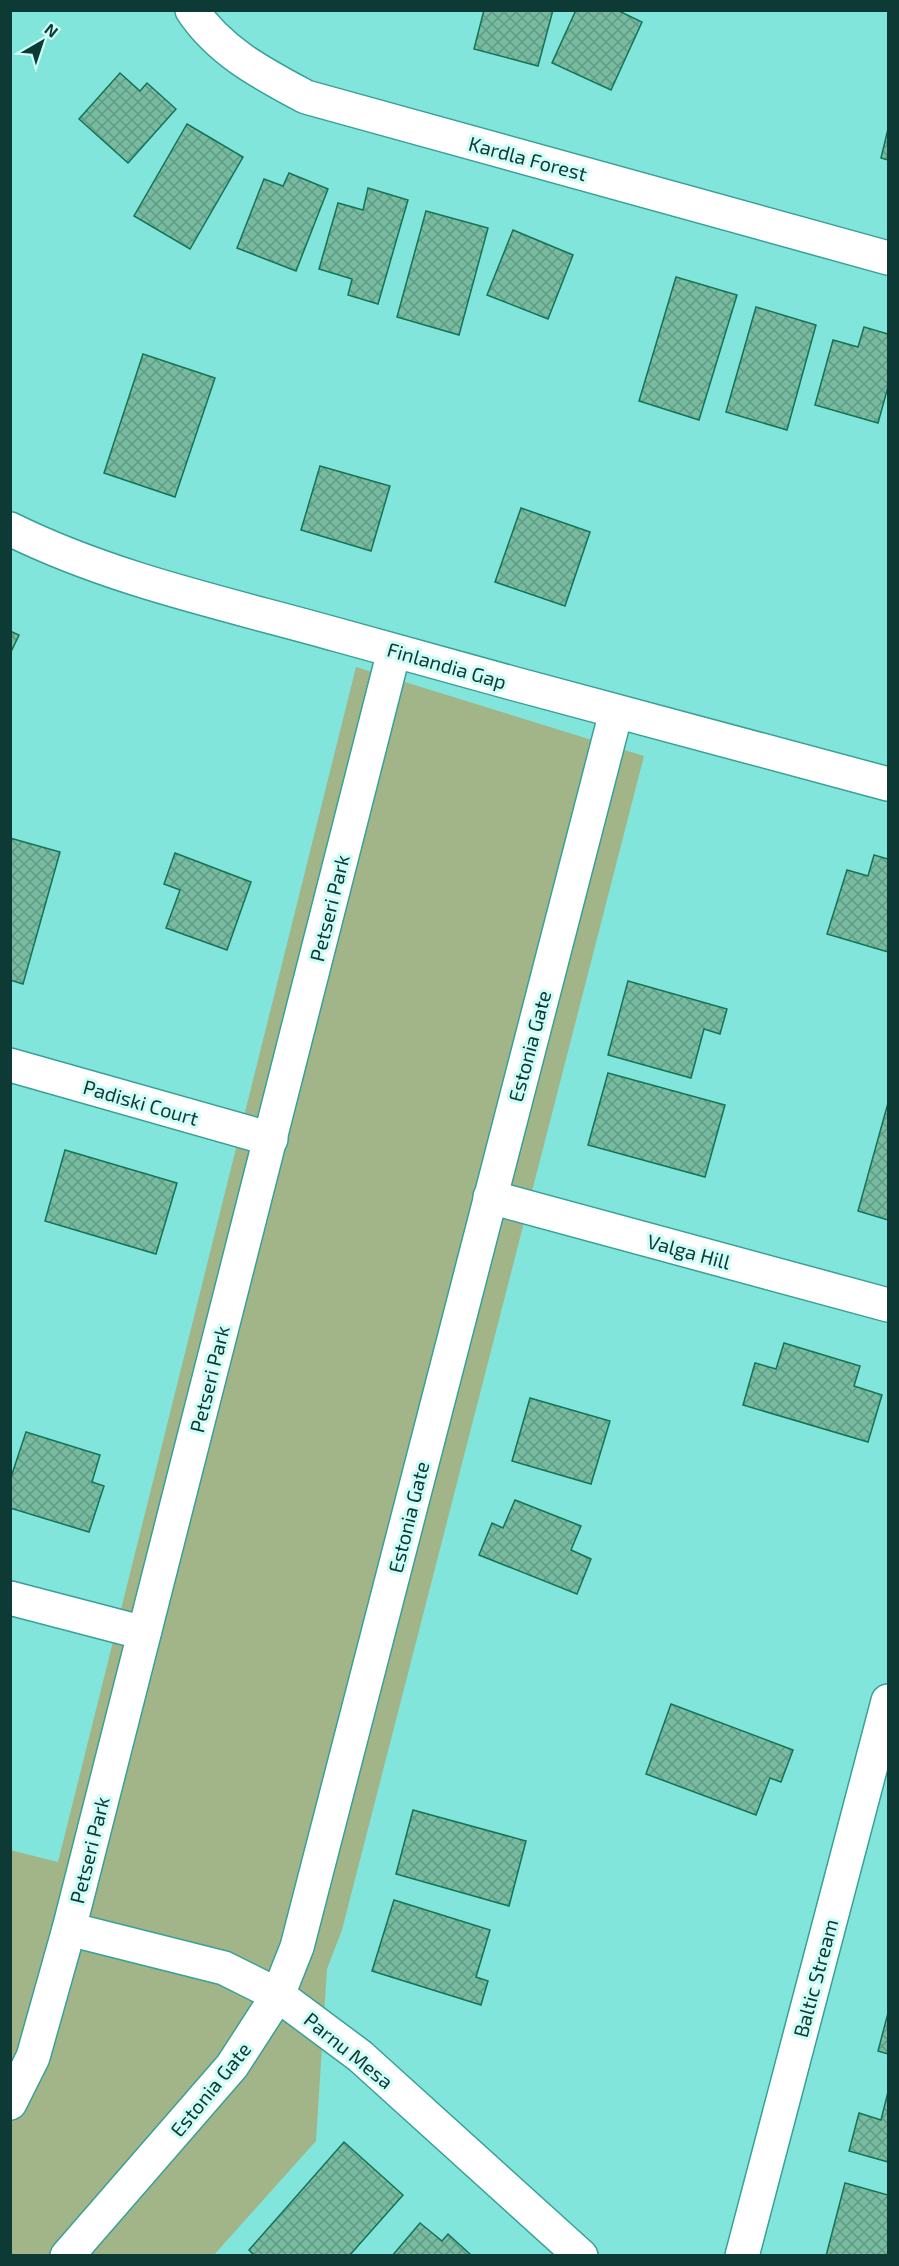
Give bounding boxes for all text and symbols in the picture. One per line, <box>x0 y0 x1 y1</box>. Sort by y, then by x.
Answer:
north arrow <box>12 12 72 72</box>
text: N <box>41 19 62 41</box>
street label: Kardla Forest <box>466 131 590 185</box>
street label: Finlandia Gap <box>385 637 509 693</box>
street label: Petseri Park <box>304 852 354 964</box>
street label: Estonia Gate <box>503 988 555 1104</box>
street label: Padiski Court <box>81 1074 202 1130</box>
street label: Valga Hill <box>645 1228 733 1274</box>
street label: Petseri Park <box>184 1323 234 1435</box>
street label: Estonia Gate <box>383 1459 433 1575</box>
street label: Petseri Park <box>64 1794 114 1906</box>
street label: Baltic Stream <box>788 1916 842 2040</box>
street label: Parnu Mesa <box>300 2007 398 2093</box>
street label: Estonia Gate <box>165 2037 255 2141</box>

